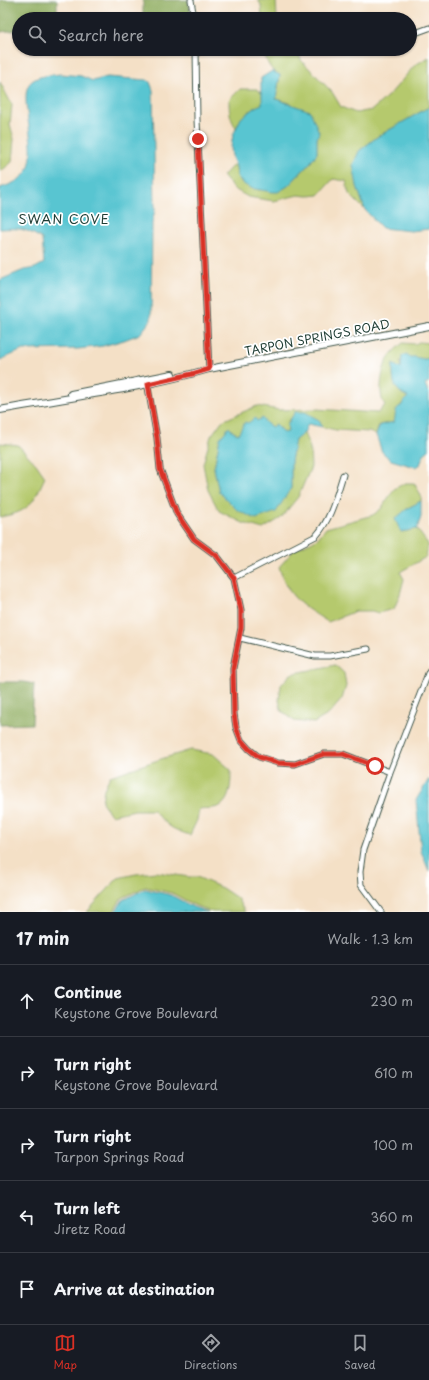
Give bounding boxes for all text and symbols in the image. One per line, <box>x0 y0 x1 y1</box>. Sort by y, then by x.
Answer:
search box <box>12 12 417 56</box>
icon: search <box>26 23 48 45</box>
text: Search here <box>58 23 144 46</box>
route end <box>189 130 207 148</box>
district label: SWAN COVE <box>18 209 110 228</box>
street label: TARPON SPRINGS ROAD <box>243 314 391 360</box>
route start <box>366 757 384 775</box>
text: 17 min <box>16 925 70 951</box>
text: Walk · 1.3 km <box>328 929 413 948</box>
text: Continue <box>54 980 122 1003</box>
icon: ahead <box>16 990 38 1012</box>
text: 230 m <box>371 991 413 1010</box>
text: Keystone Grove Boulevard <box>54 1003 218 1022</box>
text: Turn right <box>54 1052 131 1075</box>
icon: right <box>16 1062 38 1084</box>
text: 610 m <box>374 1063 413 1082</box>
text: Keystone Grove Boulevard <box>54 1075 218 1094</box>
text: Turn right <box>54 1124 131 1147</box>
icon: right <box>16 1134 38 1156</box>
text: 100 m <box>373 1135 413 1154</box>
text: Tarpon Springs Road <box>54 1147 184 1166</box>
text: Turn left <box>54 1196 120 1219</box>
icon: left <box>16 1206 38 1228</box>
text: 360 m <box>370 1207 413 1226</box>
text: Jiretz Road <box>54 1219 126 1238</box>
text: Arrive at destination <box>54 1277 215 1300</box>
icon: arrive <box>16 1278 38 1300</box>
tab: Map <box>53 1332 77 1373</box>
tab: Directions <box>184 1332 237 1373</box>
tab: Saved <box>344 1332 376 1373</box>

